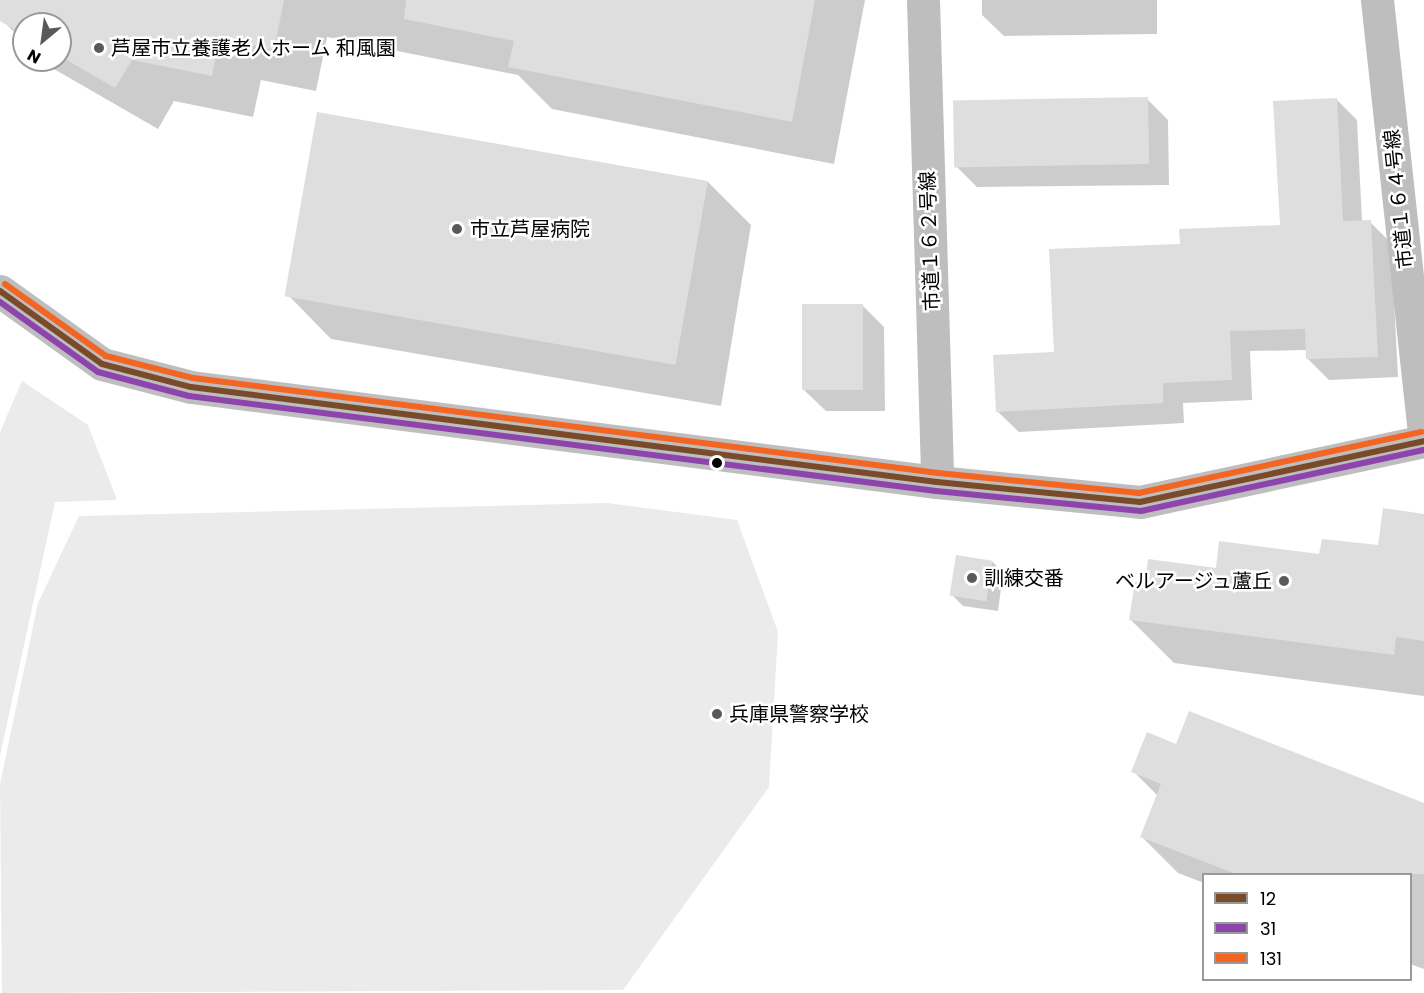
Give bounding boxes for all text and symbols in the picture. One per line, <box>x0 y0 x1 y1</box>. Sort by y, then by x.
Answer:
north arrow <box>12 12 72 72</box>
place label: 芦屋市立養護老人ホーム 和風園 <box>111 36 396 60</box>
marker: 芦屋市立養護老人ホーム 和風園 <box>92 41 106 55</box>
text: N <box>23 43 45 69</box>
street label: 市道１６４号線 <box>1380 128 1418 270</box>
street label: 市道１６２号線 <box>916 171 944 311</box>
place label: 市立芦屋病院 <box>470 217 590 241</box>
marker: 市立芦屋病院 <box>448 220 466 238</box>
unlabelled marker <box>711 457 723 469</box>
place label: 訓練交番 <box>984 566 1064 590</box>
place label: ベルアージュ蘆丘 <box>1113 569 1272 593</box>
marker: 訓練交番 <box>965 571 979 585</box>
marker: ベルアージュ蘆丘 <box>1277 574 1291 588</box>
place label: 兵庫県警察学校 <box>729 702 869 726</box>
marker: 兵庫県警察学校 <box>710 707 724 721</box>
legend <box>1202 873 1412 981</box>
text: 12 <box>1260 886 1276 911</box>
text: 31 <box>1260 916 1276 941</box>
text: 131 <box>1260 946 1282 971</box>

